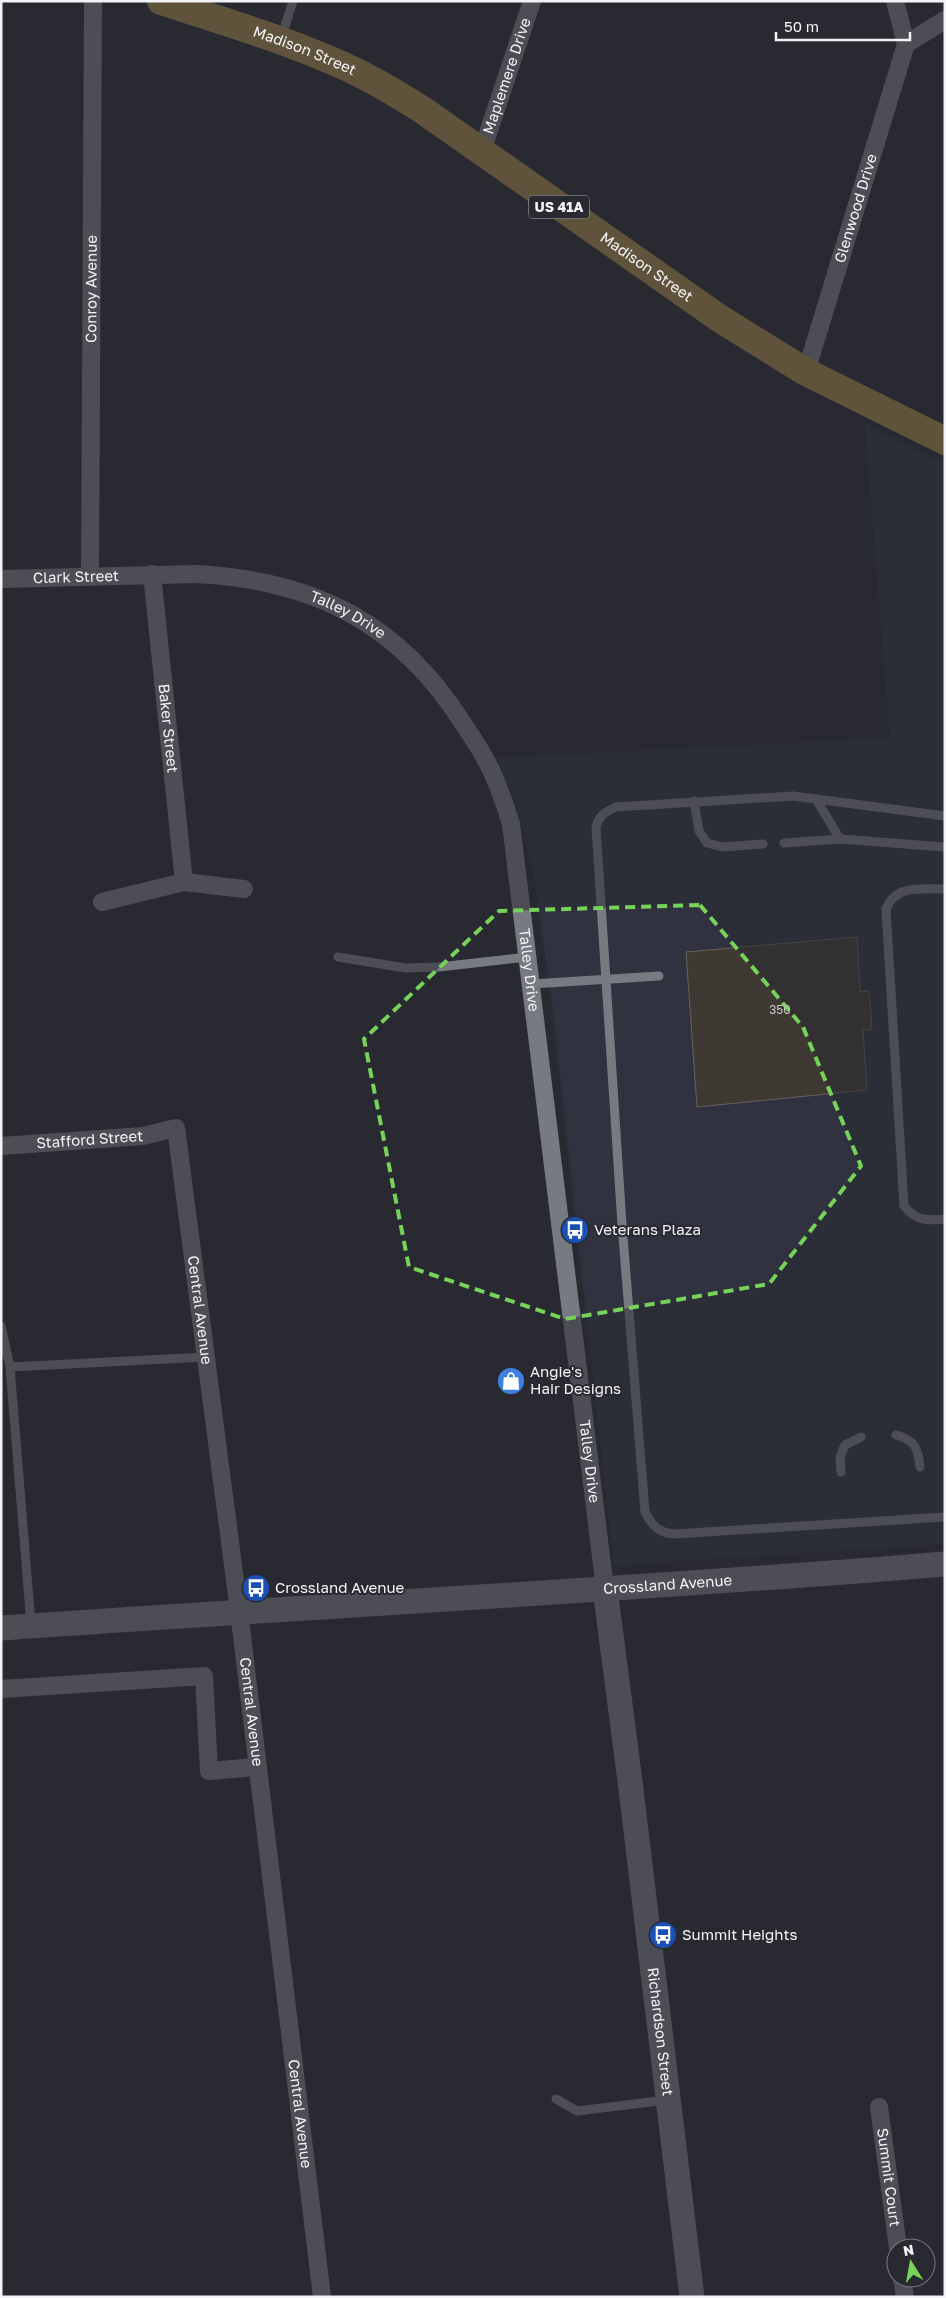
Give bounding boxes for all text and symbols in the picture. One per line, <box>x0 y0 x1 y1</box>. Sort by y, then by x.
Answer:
scale bar <box>776 10 910 42</box>
street label: Maplemere Drive <box>478 15 534 136</box>
text: 50 m <box>784 17 819 35</box>
street label: Madison Street <box>251 22 359 78</box>
street label: Glenwood Drive <box>830 151 880 265</box>
road number: US 41A <box>529 196 589 218</box>
street label: Madison Street <box>597 228 697 305</box>
street label: Conroy Avenue <box>81 235 100 343</box>
street label: Clark Street <box>33 566 119 586</box>
street label: Talley Drive <box>308 586 390 642</box>
street label: Baker Street <box>155 683 183 774</box>
street label: Talley Drive <box>516 927 544 1013</box>
house number: 350 <box>769 1002 791 1017</box>
street label: Stafford Street <box>36 1126 144 1151</box>
bus stop icon: Veterans Plaza <box>560 1215 590 1245</box>
place label: Veterans Plaza <box>594 1220 701 1238</box>
street label: Central Avenue <box>185 1254 217 1366</box>
place label: Angie's Hair Designs <box>530 1362 621 1397</box>
shop icon: Angie's Hair Designs <box>496 1366 526 1396</box>
street label: Talley Drive <box>576 1419 604 1504</box>
street label: Crossland Avenue <box>602 1570 733 1597</box>
bus stop icon: Crossland Avenue <box>241 1573 271 1603</box>
place label: Crossland Avenue <box>275 1578 405 1596</box>
street label: Central Avenue <box>237 1656 268 1768</box>
bus stop icon: Summit Heights <box>648 1920 678 1950</box>
place label: Summit Heights <box>682 1925 797 1943</box>
street label: Richardson Street <box>644 1966 678 2097</box>
street label: Central Avenue <box>285 2058 316 2170</box>
street label: Summit Court <box>874 2127 905 2228</box>
north arrow <box>886 2238 936 2288</box>
text: N <box>902 2240 915 2259</box>

